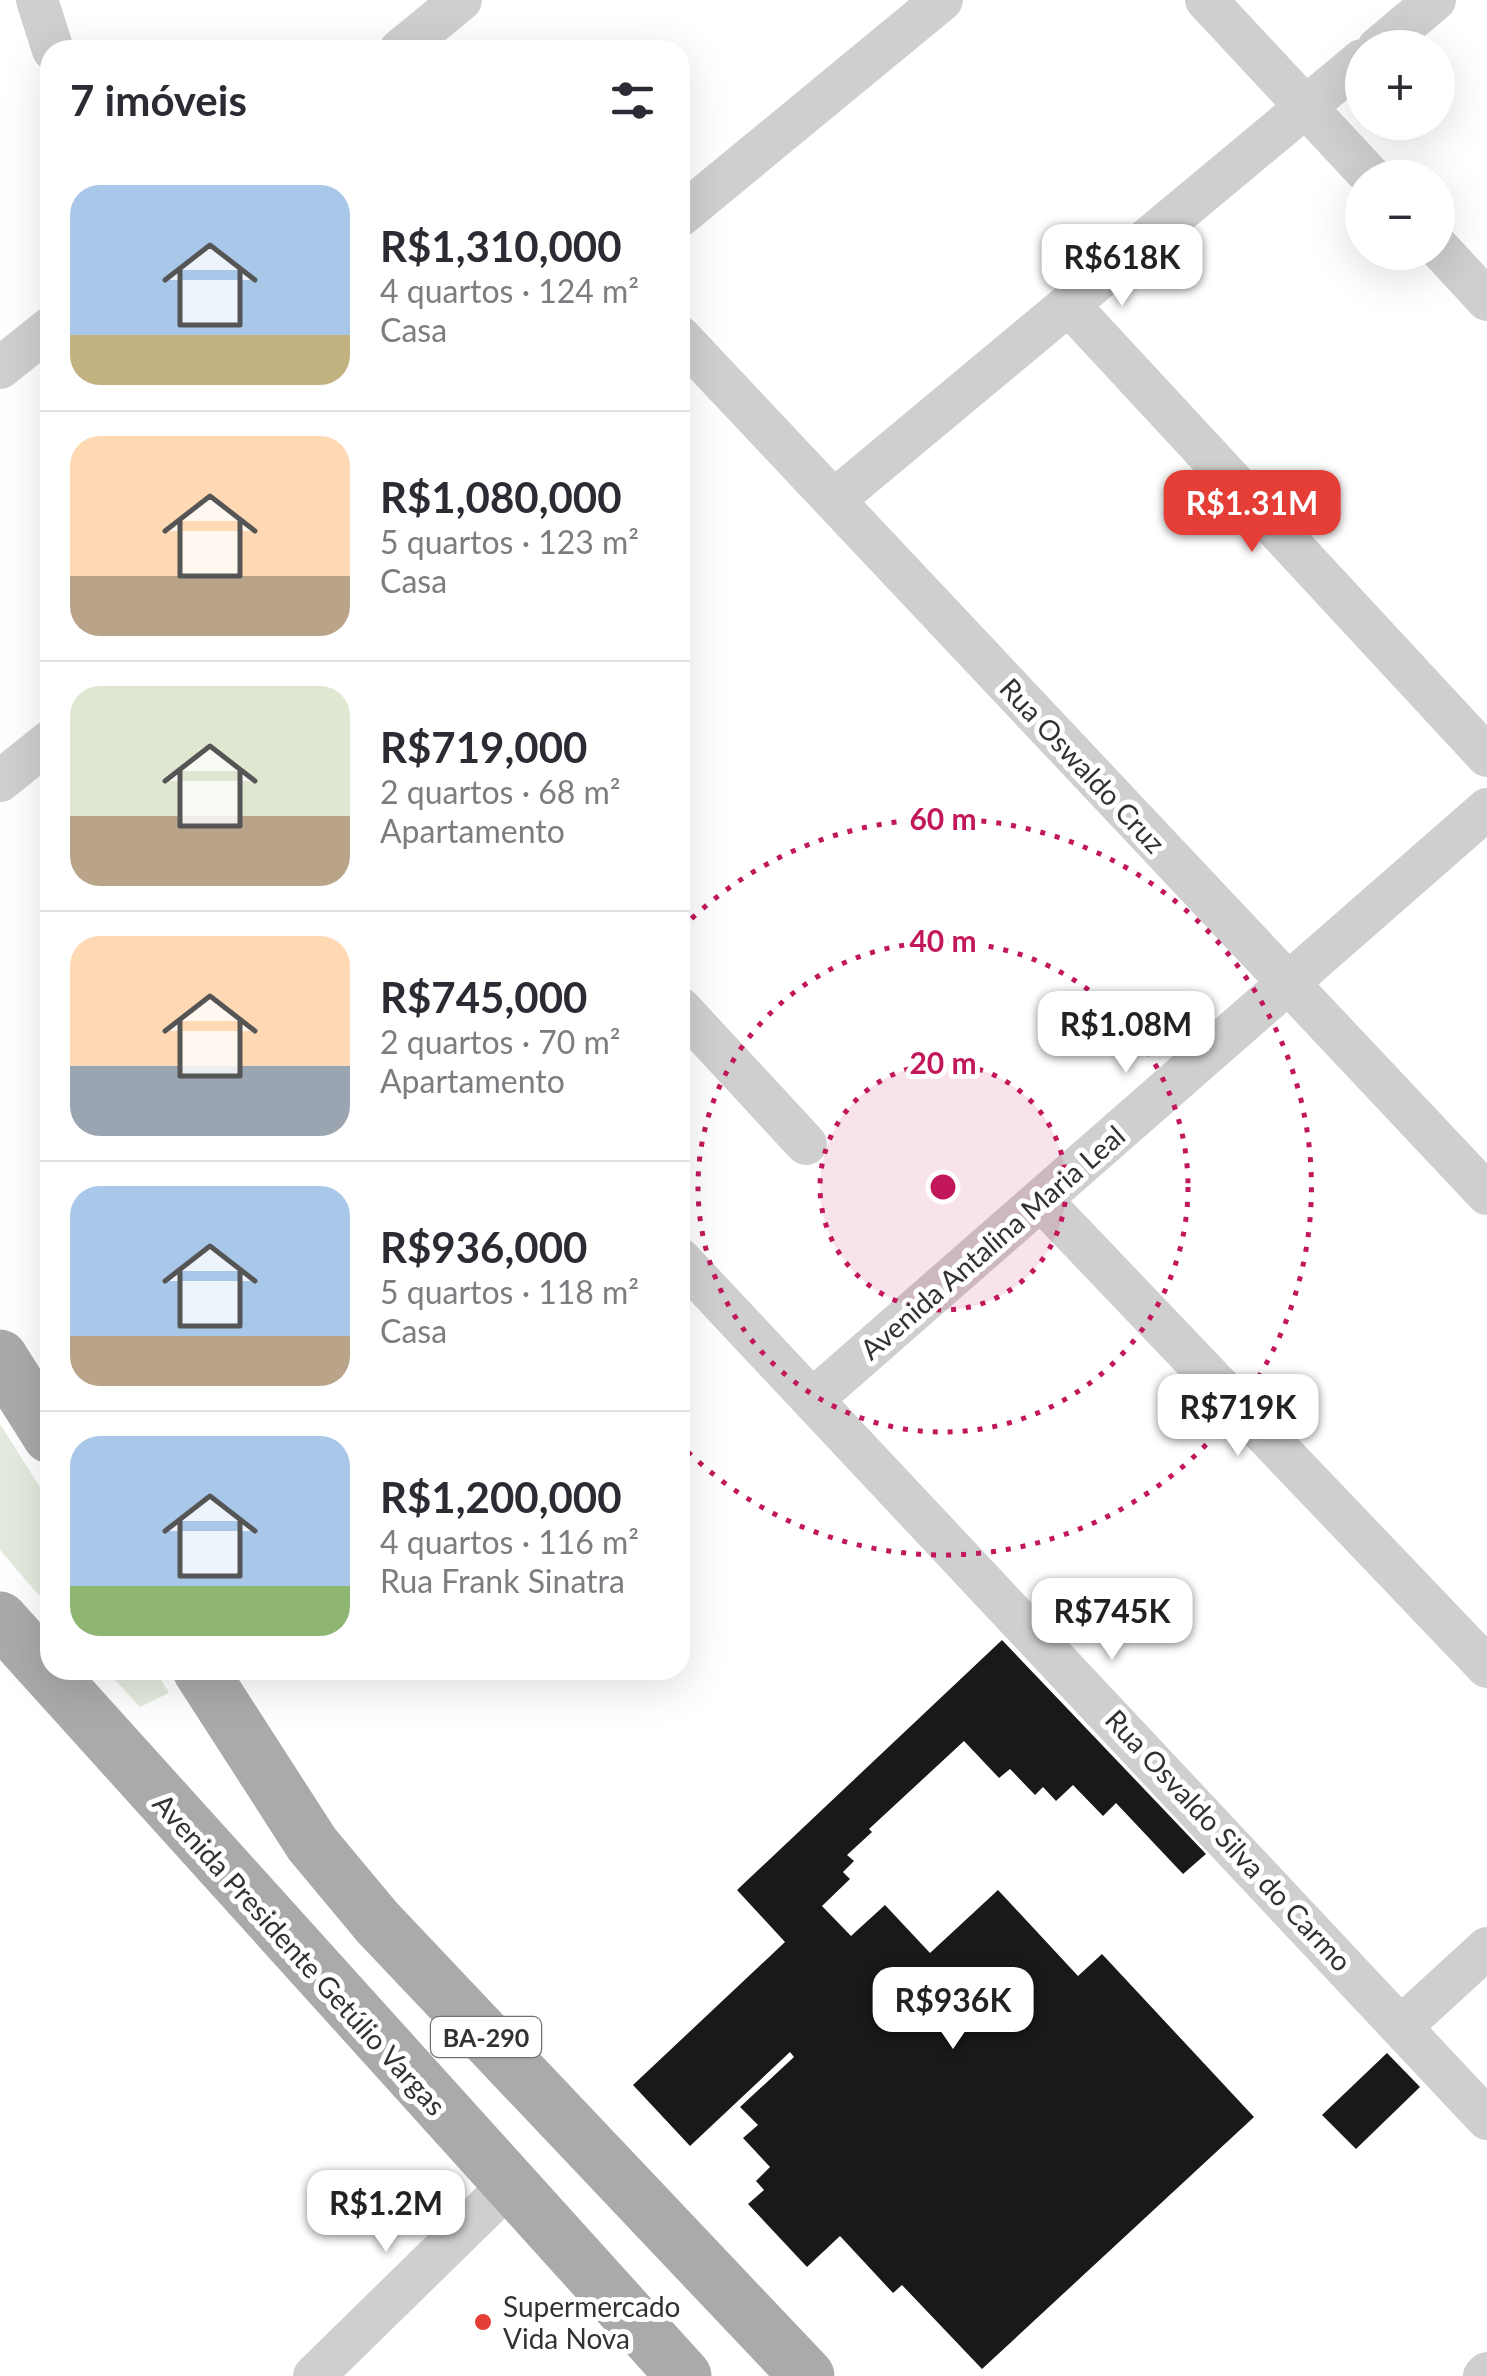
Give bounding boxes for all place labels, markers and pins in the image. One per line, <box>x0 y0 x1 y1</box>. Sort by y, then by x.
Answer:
pin: R$618K <box>1041 224 1203 309</box>
pin: R$1.31M <box>1160 470 1344 555</box>
pin: R$1.08M <box>1034 991 1218 1076</box>
centre of rings <box>925 1169 961 1205</box>
pin: R$719K <box>1157 1374 1319 1459</box>
pin: R$745K <box>1031 1578 1193 1663</box>
pin: R$936K <box>872 1967 1034 2052</box>
pin: R$1.2M <box>305 2170 467 2255</box>
place label: Supermercado Vida Nova <box>503 2289 680 2355</box>
marker: Supermercado Vida Nova <box>472 2311 494 2333</box>

